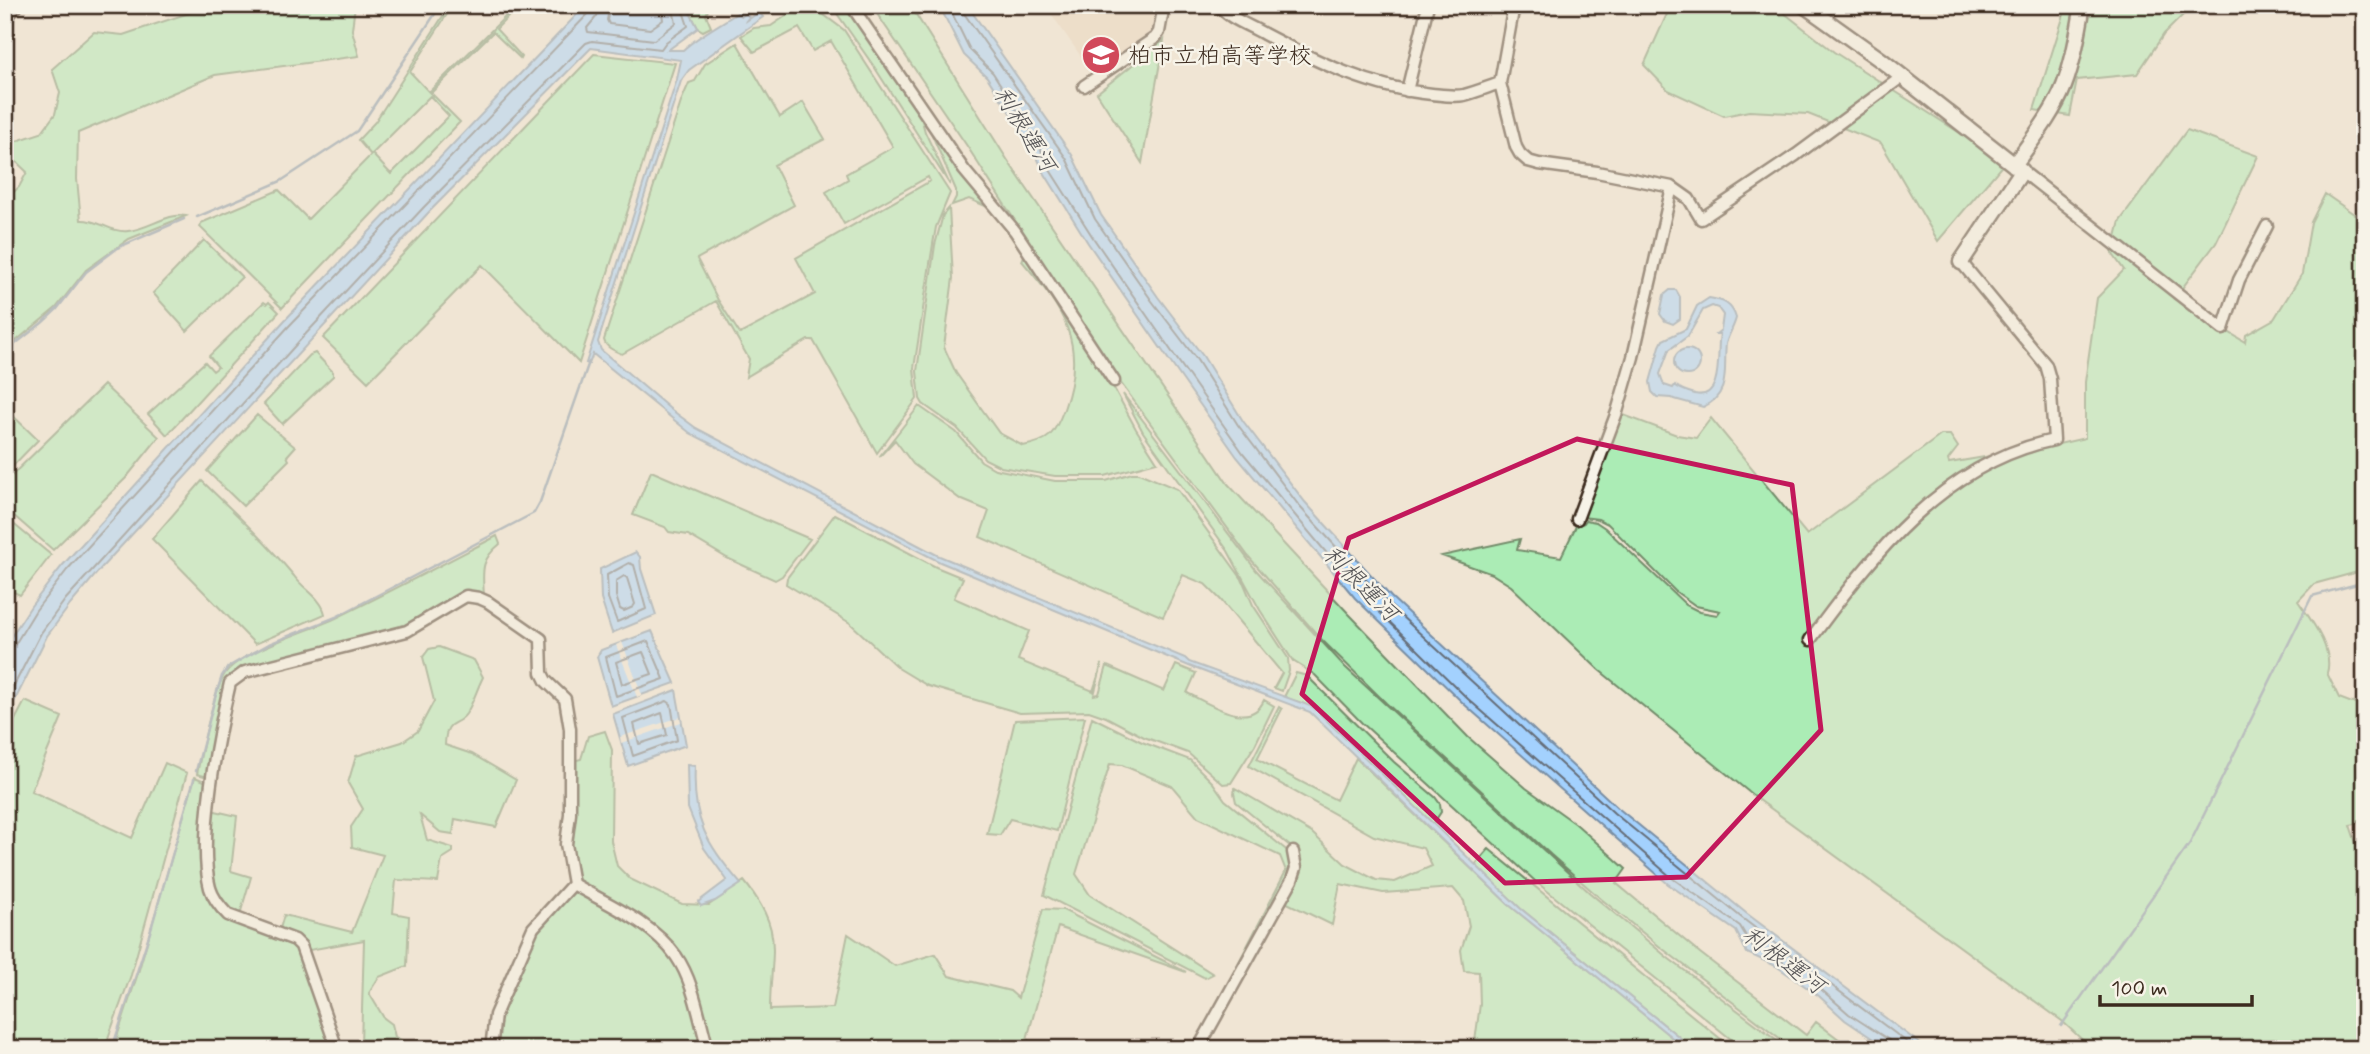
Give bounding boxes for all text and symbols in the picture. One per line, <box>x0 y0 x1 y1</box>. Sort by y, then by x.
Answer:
school or university icon: 柏市立柏高等学校 <box>1080 34 1122 76</box>
place label: 柏市立柏高等学校 <box>1128 42 1312 72</box>
water label: 利根運河 <box>985 81 1064 181</box>
water label: 利根運河 <box>1315 539 1407 631</box>
water label: 利根運河 <box>1735 920 1833 1004</box>
scale bar <box>2100 963 2253 1007</box>
text: 100 m <box>2111 975 2167 1003</box>

